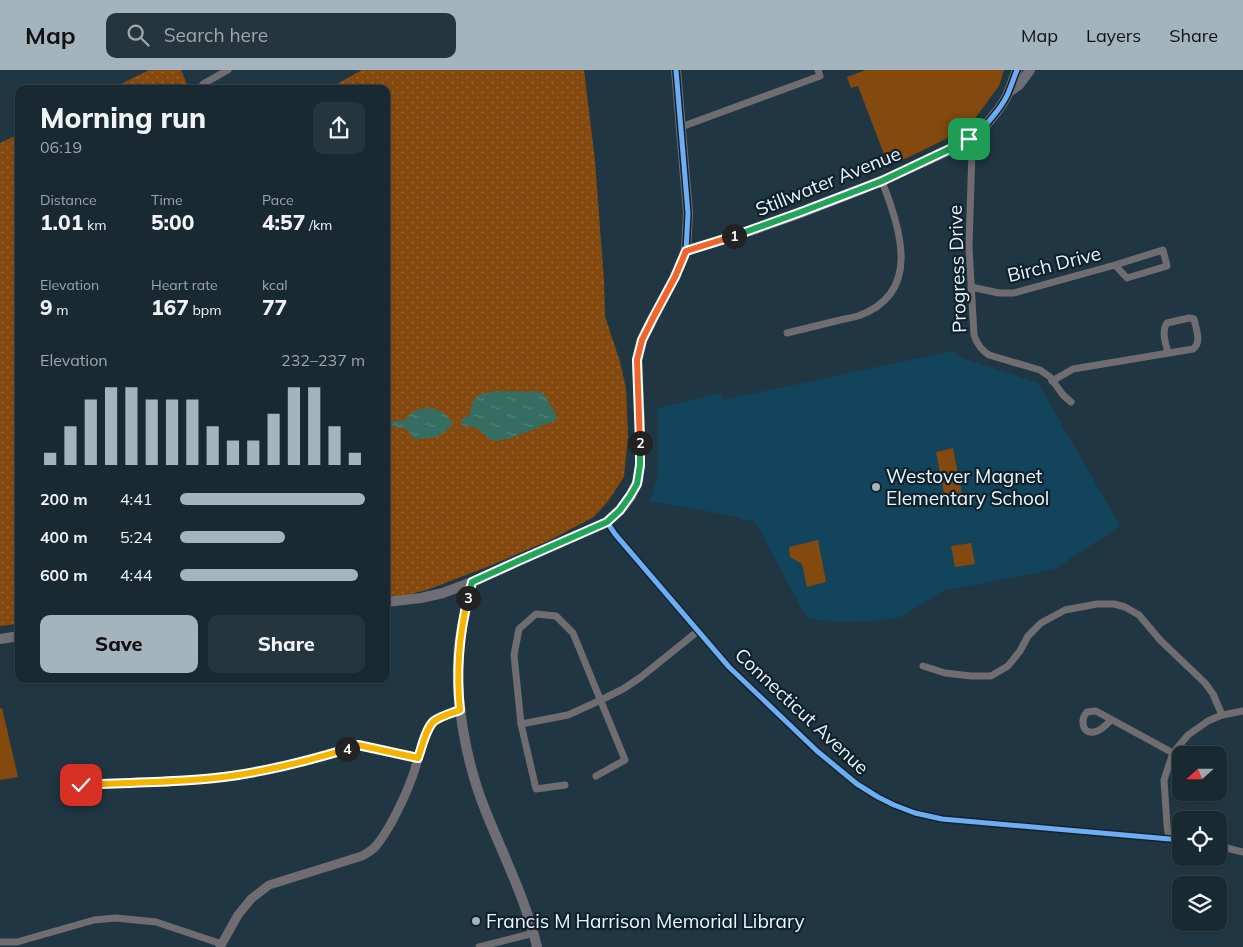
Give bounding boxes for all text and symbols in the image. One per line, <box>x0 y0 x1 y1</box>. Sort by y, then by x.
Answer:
search box <box>106 13 456 58</box>
text: Map <box>25 20 76 50</box>
icon: search <box>124 21 152 49</box>
text: Search here <box>164 23 268 47</box>
text: Map <box>1021 24 1058 47</box>
text: Layers <box>1086 24 1141 47</box>
text: Share <box>1169 24 1218 47</box>
text: Morning run <box>40 100 206 135</box>
button: share <box>313 102 365 154</box>
pin <box>948 118 990 160</box>
icon: arrive <box>955 125 983 153</box>
text: 06:19 <box>40 137 82 157</box>
street label: Stillwater Avenue <box>752 141 904 221</box>
text: Distance <box>40 191 97 209</box>
text: Time <box>151 191 183 209</box>
text: Pace <box>262 191 294 209</box>
street label: Progress Drive <box>943 205 971 333</box>
text: 1.01 <box>40 209 83 235</box>
text: 5:00 <box>151 209 194 235</box>
text: 4:57 <box>262 209 305 235</box>
text: km <box>83 216 106 234</box>
text: /km <box>305 216 332 234</box>
pin: 1 <box>722 224 746 248</box>
text: 1 <box>730 227 739 245</box>
street label: Birch Drive <box>1005 241 1103 287</box>
text: Elevation <box>40 276 99 294</box>
text: Heart rate <box>151 276 218 294</box>
text: kcal <box>262 276 288 294</box>
text: 9 <box>40 294 53 320</box>
text: 167 <box>151 294 189 320</box>
text: 77 <box>262 294 287 320</box>
text: m <box>53 301 69 319</box>
text: bpm <box>189 301 222 319</box>
text: Elevation <box>40 350 108 370</box>
text: 232–237 m <box>281 350 365 370</box>
pin: 2 <box>628 430 652 456</box>
text: 2 <box>636 434 645 452</box>
place label: Westover Magnet Elementary School <box>886 464 1049 510</box>
marker: Westover Magnet Elementary School <box>870 481 882 493</box>
text: 200 m <box>40 489 88 509</box>
text: 4:41 <box>120 489 152 509</box>
text: 400 m <box>40 527 88 547</box>
text: 5:24 <box>120 527 152 547</box>
text: 600 m <box>40 565 88 585</box>
text: 4:44 <box>120 565 152 585</box>
pin: 3 <box>456 586 480 610</box>
text: 3 <box>464 589 473 607</box>
button: Save <box>40 615 198 673</box>
button: Share <box>208 615 365 673</box>
street label: Connecticut Avenue <box>730 643 874 779</box>
pin: 4 <box>334 736 360 762</box>
text: 4 <box>343 740 352 758</box>
north arrow <box>1172 746 1228 801</box>
map controls <box>1172 746 1227 931</box>
pin <box>60 764 102 806</box>
icon: check <box>67 771 95 799</box>
button: locate <box>1172 811 1227 866</box>
button: layers <box>1172 876 1227 931</box>
place label: Francis M Harrison Memorial Library <box>486 909 805 933</box>
marker: Francis M Harrison Memorial Library <box>470 915 482 927</box>

